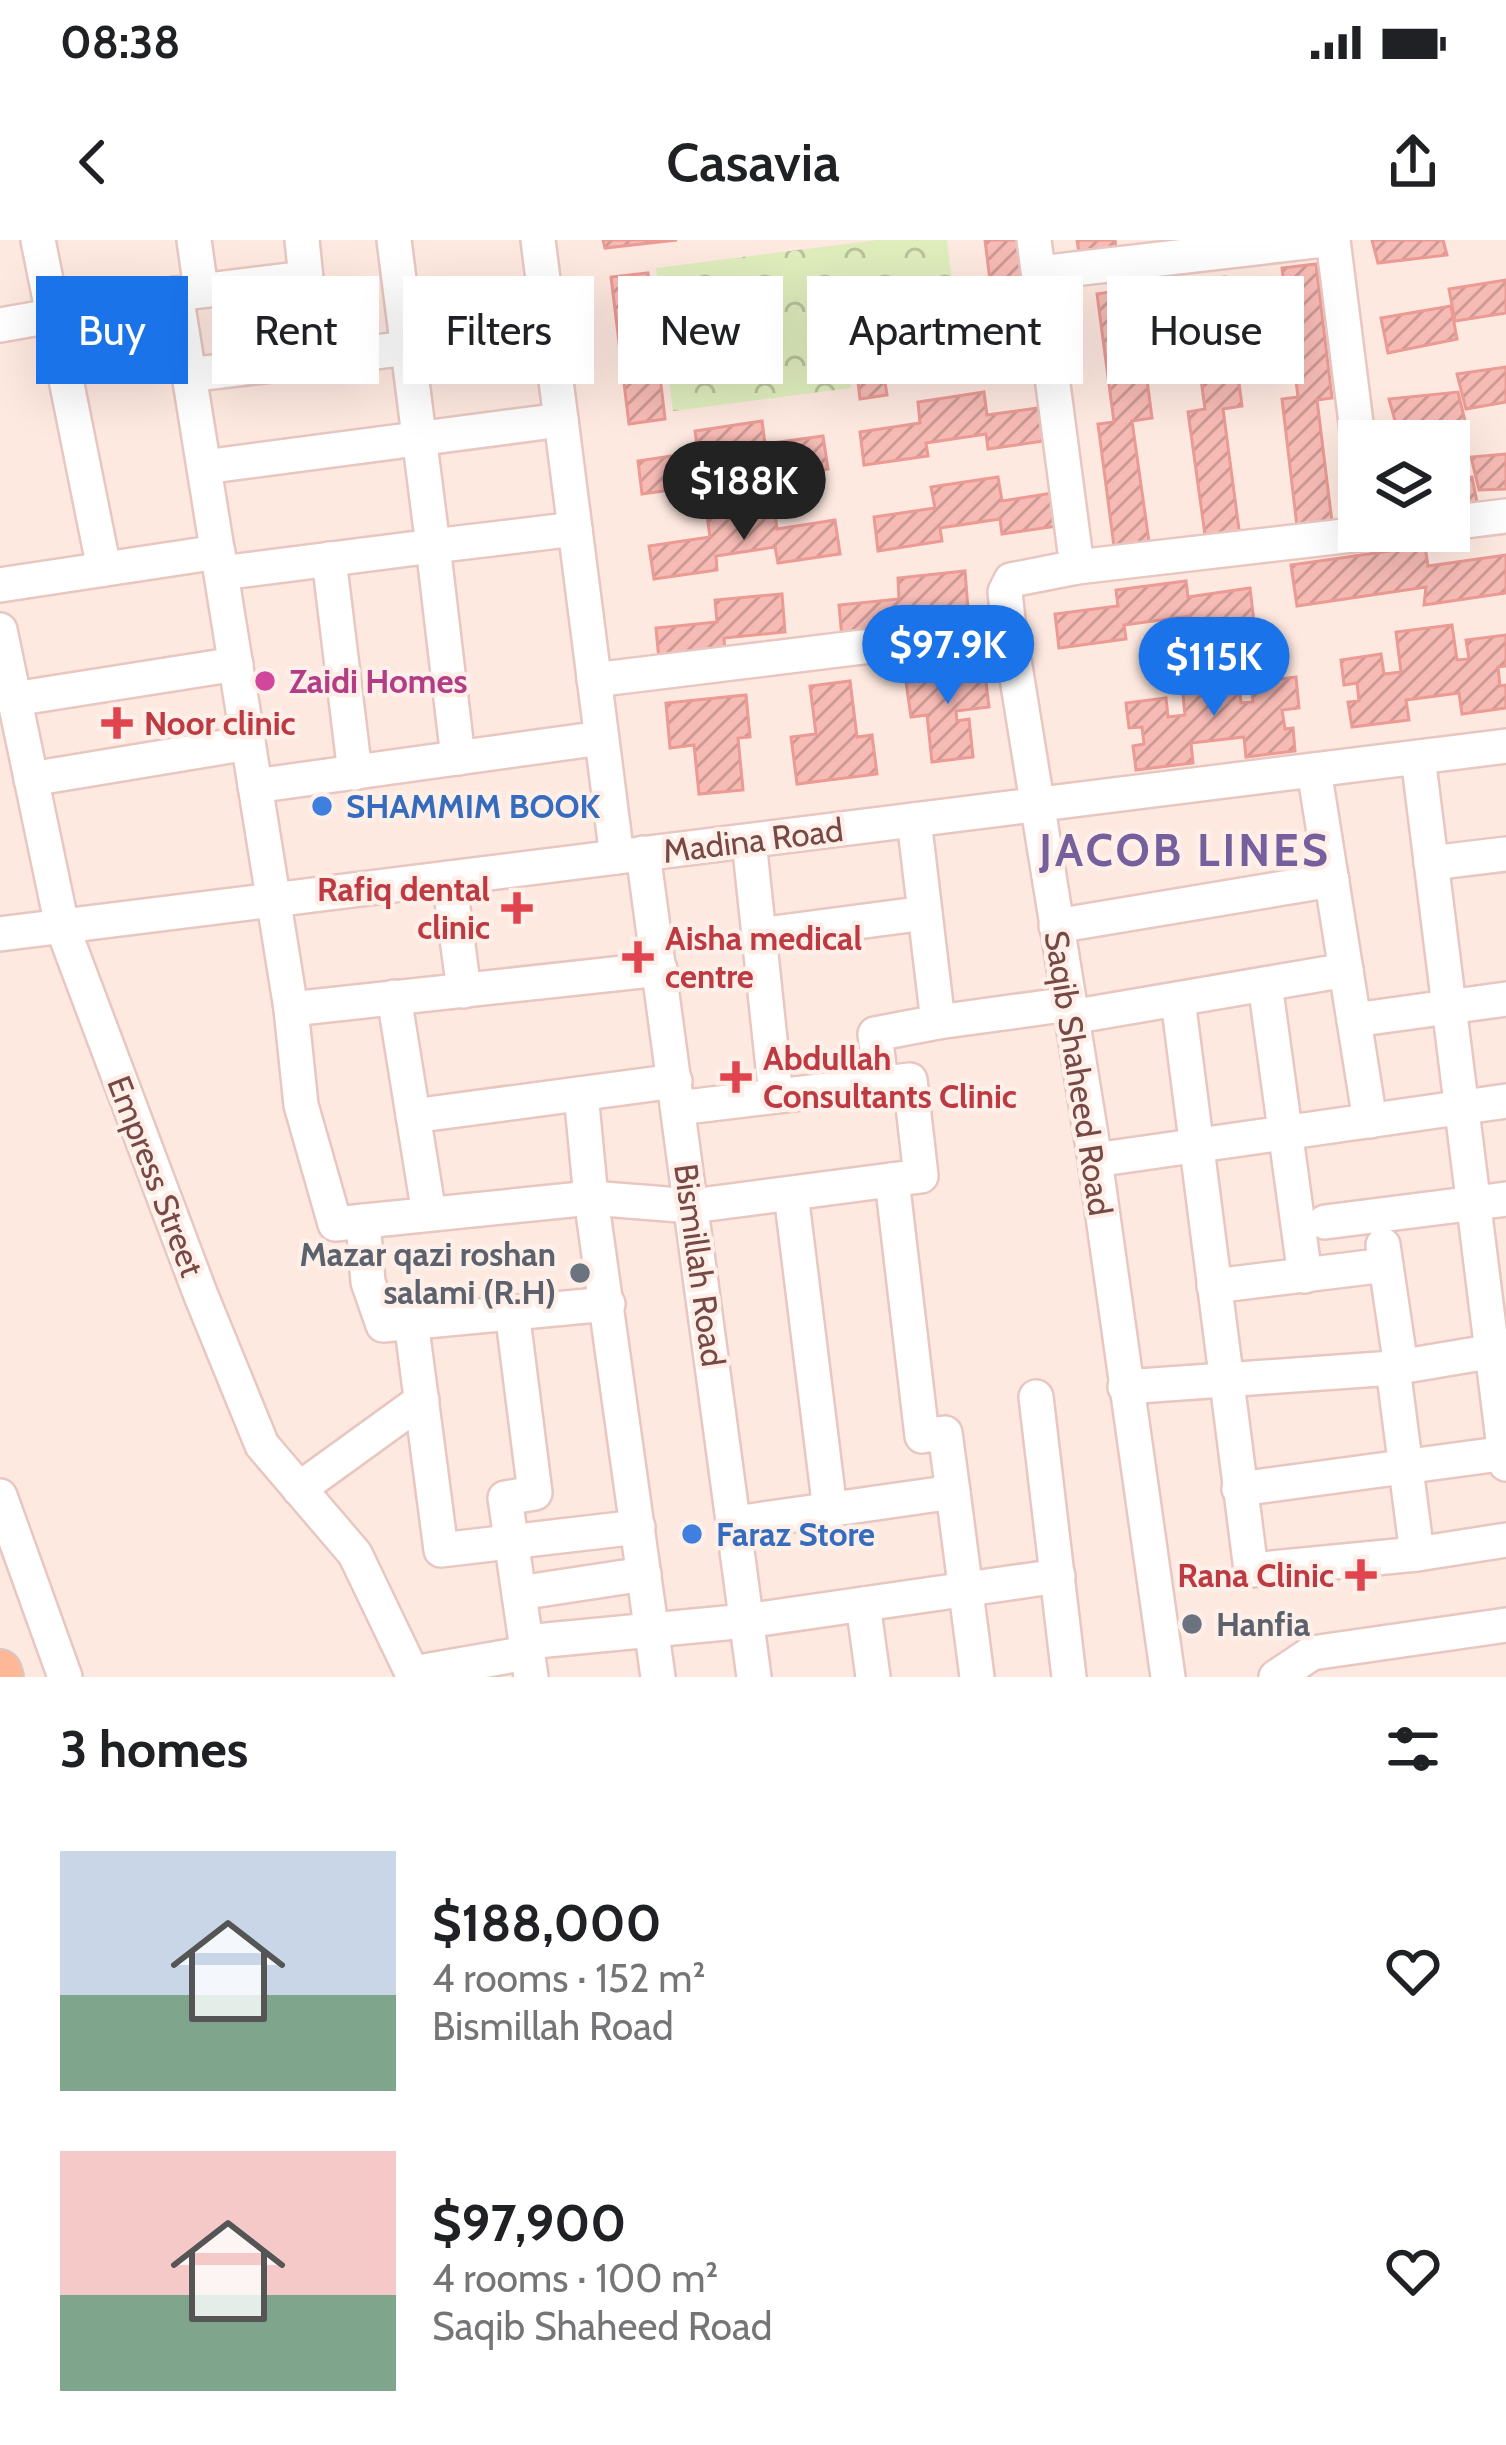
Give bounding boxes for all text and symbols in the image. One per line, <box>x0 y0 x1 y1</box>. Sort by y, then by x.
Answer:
text: 08:38 <box>60 15 180 69</box>
icon: back <box>60 129 126 195</box>
text: Casavia <box>666 129 840 195</box>
icon: share <box>1380 129 1446 195</box>
chip: Buy <box>36 276 188 384</box>
chip: Rent <box>212 276 379 384</box>
chip: Filters <box>403 276 594 384</box>
chip: New <box>618 276 783 384</box>
chip: Apartment <box>807 276 1083 384</box>
chip: House <box>1107 276 1304 384</box>
map controls <box>1338 420 1470 552</box>
button: layers <box>1338 420 1470 552</box>
pin: $188K <box>660 441 828 543</box>
text: $188K <box>690 456 798 504</box>
pin: $97.9K <box>850 605 1046 707</box>
pin: $115K <box>1130 617 1298 719</box>
text: $97.9K <box>889 620 1007 668</box>
text: $115K <box>1166 632 1262 680</box>
place label: Zaidi Homes <box>289 661 467 701</box>
marker: Zaidi Homes <box>252 668 278 694</box>
place label: Noor clinic <box>144 703 296 743</box>
marker: Noor clinic <box>101 707 133 739</box>
place label: SHAMMIM BOOK <box>346 786 601 826</box>
marker: SHAMMIM BOOK <box>309 793 335 819</box>
street label: Madina Road <box>661 809 845 871</box>
district label: JACOB LINES <box>1038 823 1331 877</box>
place label: Rafiq dental clinic <box>317 869 490 947</box>
marker: Rafiq dental clinic <box>501 892 533 924</box>
place label: Aisha medical centre <box>665 918 862 996</box>
street label: Saqib Shaheed Road <box>1037 928 1121 1218</box>
marker: Aisha medical centre <box>622 941 654 973</box>
place label: Abdullah Consultants Clinic <box>763 1038 1017 1116</box>
marker: Abdullah Consultants Clinic <box>720 1061 752 1093</box>
street label: Empress Street <box>99 1070 213 1282</box>
street label: Bismillah Road <box>666 1161 734 1369</box>
place label: Mazar qazi roshan salami (R.H) <box>300 1234 556 1312</box>
marker: Mazar qazi roshan salami (R.H) <box>567 1260 593 1286</box>
place label: Faraz Store <box>716 1514 875 1554</box>
marker: Faraz Store <box>679 1521 705 1547</box>
place label: Rana Clinic <box>1177 1555 1334 1595</box>
marker: Rana Clinic <box>1345 1559 1377 1591</box>
place label: Hanfia <box>1216 1604 1311 1644</box>
marker: Hanfia <box>1179 1611 1205 1637</box>
icon: filters <box>1380 1716 1446 1782</box>
text: 3 homes <box>60 1718 248 1780</box>
text: $188,000 <box>432 1892 661 1954</box>
icon: home <box>156 1899 300 2043</box>
icon: heart <box>1380 1938 1446 2004</box>
text: 4 rooms · 152 m² <box>432 1954 705 2002</box>
text: Bismillah Road <box>432 2002 674 2050</box>
text: $97,900 <box>432 2192 626 2254</box>
icon: home <box>156 2199 300 2343</box>
icon: heart <box>1380 2238 1446 2304</box>
text: 4 rooms · 100 m² <box>432 2254 718 2302</box>
text: Saqib Shaheed Road <box>432 2302 772 2350</box>

